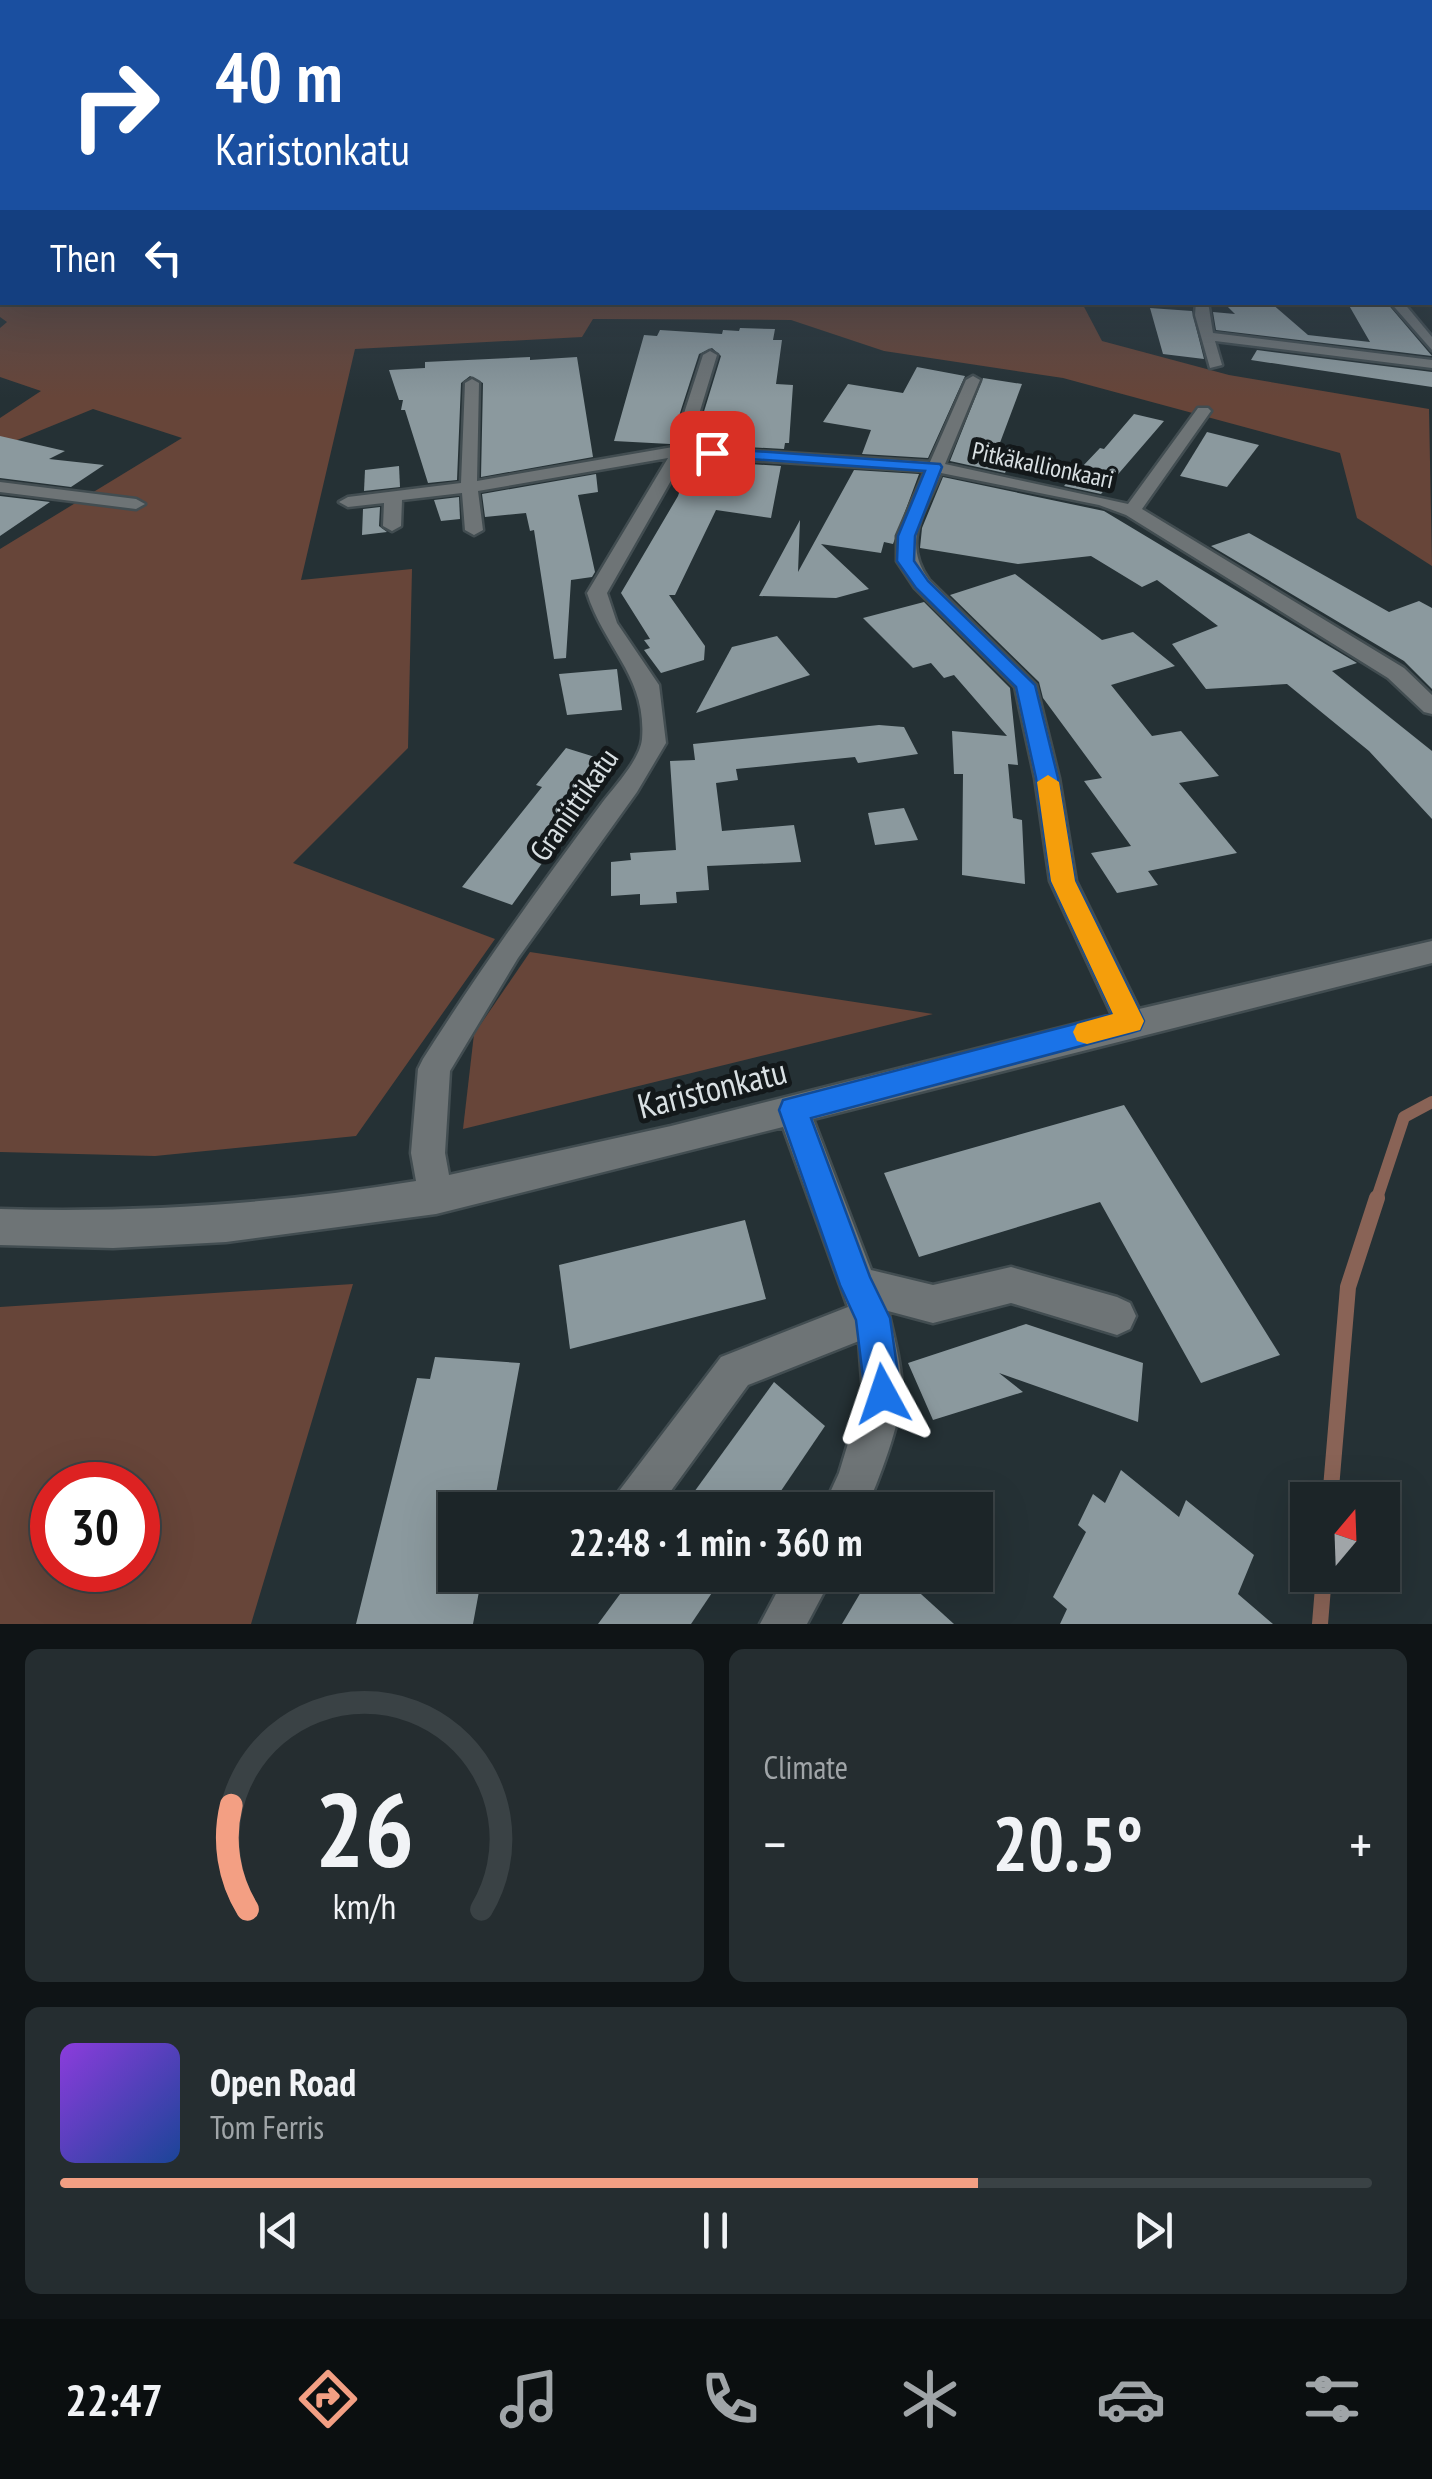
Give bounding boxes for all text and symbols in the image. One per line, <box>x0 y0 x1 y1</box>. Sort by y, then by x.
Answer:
text: 40 m <box>215 31 343 121</box>
icon: right <box>50 40 180 170</box>
text: Karistonkatu <box>215 119 410 177</box>
icon: left <box>136 230 191 285</box>
text: Then <box>50 233 116 282</box>
pin <box>670 411 755 496</box>
icon: arrive <box>685 426 740 481</box>
street label: Pitkäkallionkaari <box>969 434 1117 496</box>
street label: Graniittikatu <box>520 740 626 868</box>
street label: Karistonkatu <box>633 1047 791 1129</box>
position arrow <box>831 1342 935 1446</box>
speed limit sign: 30 <box>30 1462 160 1592</box>
north arrow <box>1290 1482 1400 1592</box>
map controls <box>1290 1482 1400 1592</box>
text: 22:48 · 1 min · 360 m <box>569 1517 862 1566</box>
text: Climate <box>764 1746 848 1788</box>
text: 26 <box>315 1761 414 1896</box>
text: 20.5° <box>992 1795 1143 1892</box>
text: − <box>764 1808 786 1879</box>
text: + <box>1349 1808 1372 1879</box>
text: km/h <box>333 1883 396 1929</box>
text: Open Road <box>210 2057 356 2106</box>
text: Tom Ferris <box>210 2106 324 2148</box>
icon: previous <box>251 2203 306 2258</box>
icon: pause <box>688 2203 743 2258</box>
icon: next <box>1126 2203 1181 2258</box>
icon: directions <box>293 2364 363 2434</box>
icon: music <box>494 2364 564 2434</box>
icon: phone <box>695 2364 765 2434</box>
icon: climate <box>895 2364 965 2434</box>
icon: car <box>1096 2364 1166 2434</box>
icon: filters <box>1297 2364 1367 2434</box>
text: 22:47 <box>65 2370 163 2428</box>

